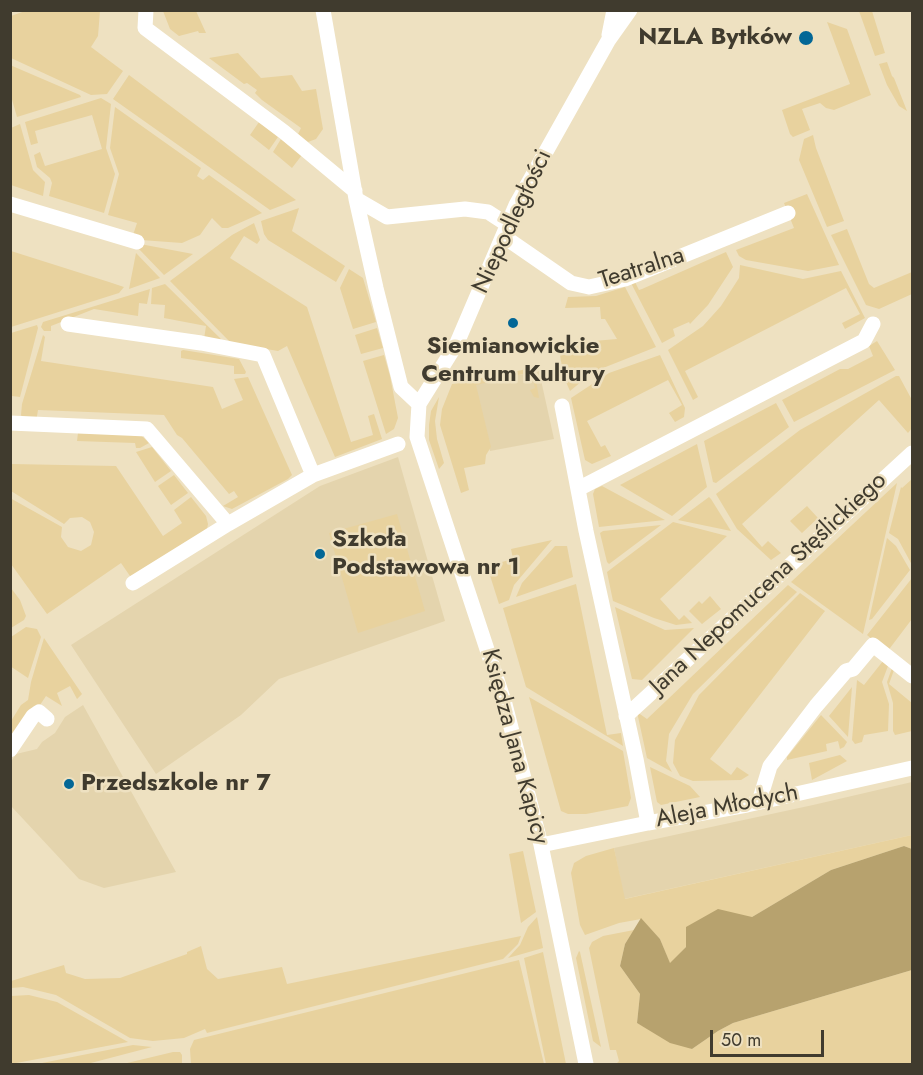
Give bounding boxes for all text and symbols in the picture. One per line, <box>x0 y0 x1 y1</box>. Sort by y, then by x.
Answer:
place label: NZLA Bytków <box>638 24 792 52</box>
marker: NZLA Bytków <box>797 29 815 47</box>
street label: Niepodległości <box>467 146 559 298</box>
street label: Teatralna <box>596 242 688 296</box>
marker: Siemianowickie Centrum Kultury <box>506 316 520 330</box>
place label: Siemianowickie Centrum Kultury <box>421 333 605 389</box>
street label: Jana Nepomucena Stęślickiego <box>645 467 893 701</box>
place label: Szkoła Podstawowa nr 1 <box>332 526 520 582</box>
marker: Szkoła Podstawowa nr 1 <box>313 547 327 561</box>
street label: Księdza Jana Kapicy <box>474 646 554 848</box>
place label: Przedszkole nr 7 <box>81 770 271 798</box>
marker: Przedszkole nr 7 <box>62 777 76 791</box>
street label: Aleja Młodych <box>653 779 801 835</box>
scale bar <box>713 1018 827 1056</box>
text: 50 m <box>721 1027 761 1053</box>

